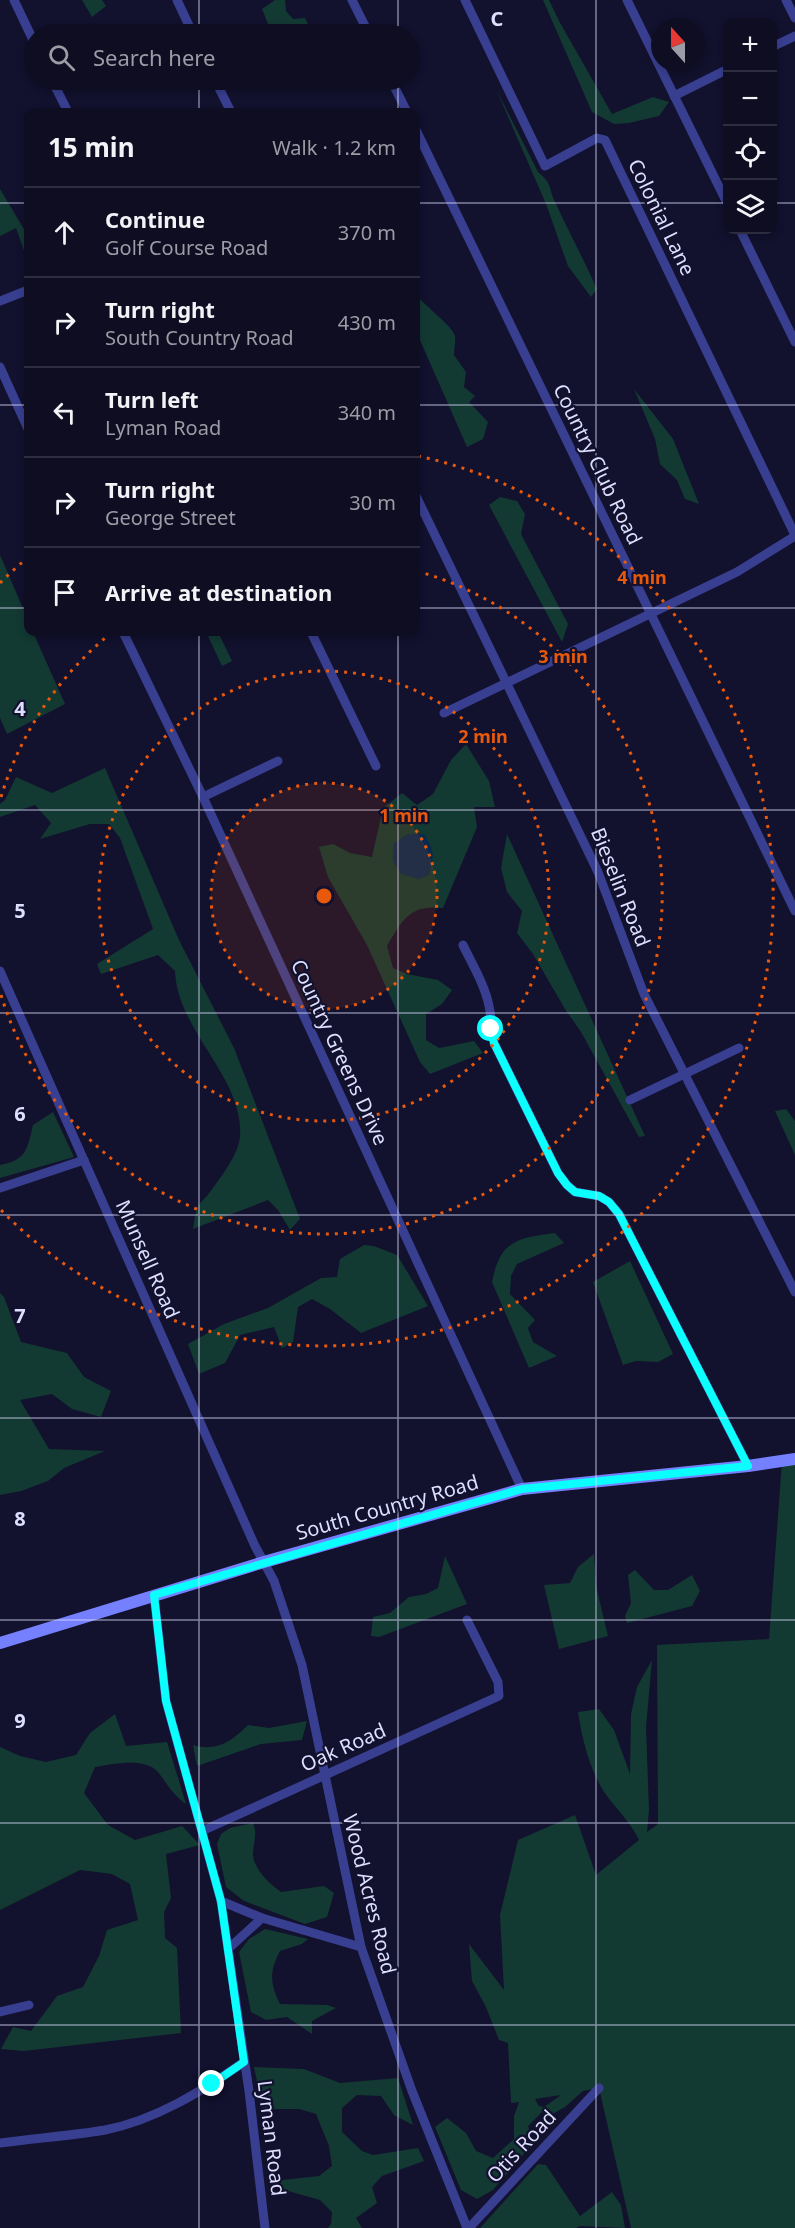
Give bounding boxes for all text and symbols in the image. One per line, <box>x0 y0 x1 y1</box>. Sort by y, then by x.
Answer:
text: C <box>491 5 504 32</box>
north arrow <box>651 18 705 72</box>
map controls <box>723 18 777 234</box>
button: + <box>723 18 777 72</box>
search box <box>24 24 420 90</box>
icon: search <box>45 41 78 74</box>
text: Search here <box>93 42 215 72</box>
button: − <box>723 72 777 126</box>
button: locate <box>723 126 777 180</box>
text: 15 min <box>48 129 135 165</box>
text: Walk · 1.2 km <box>272 134 396 161</box>
street label: Colonial Lane <box>622 154 702 280</box>
button: layers <box>723 180 777 234</box>
text: Continue <box>105 204 205 234</box>
icon: ahead <box>48 216 81 249</box>
text: 370 m <box>338 219 396 246</box>
text: Golf Course Road <box>105 234 268 261</box>
text: Turn right <box>105 294 215 324</box>
icon: right <box>48 306 81 339</box>
text: 430 m <box>338 309 396 336</box>
text: South Country Road <box>105 324 294 351</box>
street label: Country Club Road <box>547 379 649 549</box>
text: Turn left <box>105 384 199 414</box>
icon: left <box>48 396 81 429</box>
text: 340 m <box>338 399 396 426</box>
text: Lyman Road <box>105 414 221 441</box>
text: Turn right <box>105 474 215 504</box>
icon: right <box>48 486 81 519</box>
text: 30 m <box>349 489 396 516</box>
text: George Street <box>105 504 236 531</box>
text: 4 min <box>617 565 667 589</box>
icon: arrive <box>48 576 81 609</box>
text: Arrive at destination <box>105 577 332 607</box>
text: 3 min <box>538 644 588 668</box>
text: 4 <box>14 695 26 722</box>
text: 2 min <box>458 724 508 748</box>
text: 1 min <box>379 803 429 827</box>
street label: Bieselin Road <box>585 823 657 951</box>
centre of rings <box>314 886 334 906</box>
text: 5 <box>14 897 26 924</box>
street label: Country Greens Drive <box>285 955 395 1149</box>
route start <box>477 1015 503 1041</box>
text: 6 <box>14 1100 26 1127</box>
street label: Munsell Road <box>110 1195 186 1323</box>
text: 7 <box>14 1302 26 1329</box>
street label: South Country Road <box>293 1468 481 1546</box>
text: 8 <box>14 1505 26 1532</box>
text: 9 <box>14 1707 26 1734</box>
street label: Oak Road <box>296 1716 390 1778</box>
street label: Wood Acres Road <box>337 1811 403 1977</box>
route end <box>198 2070 224 2096</box>
street label: Lyman Road <box>252 2079 292 2197</box>
street label: Otis Road <box>480 2104 562 2188</box>

